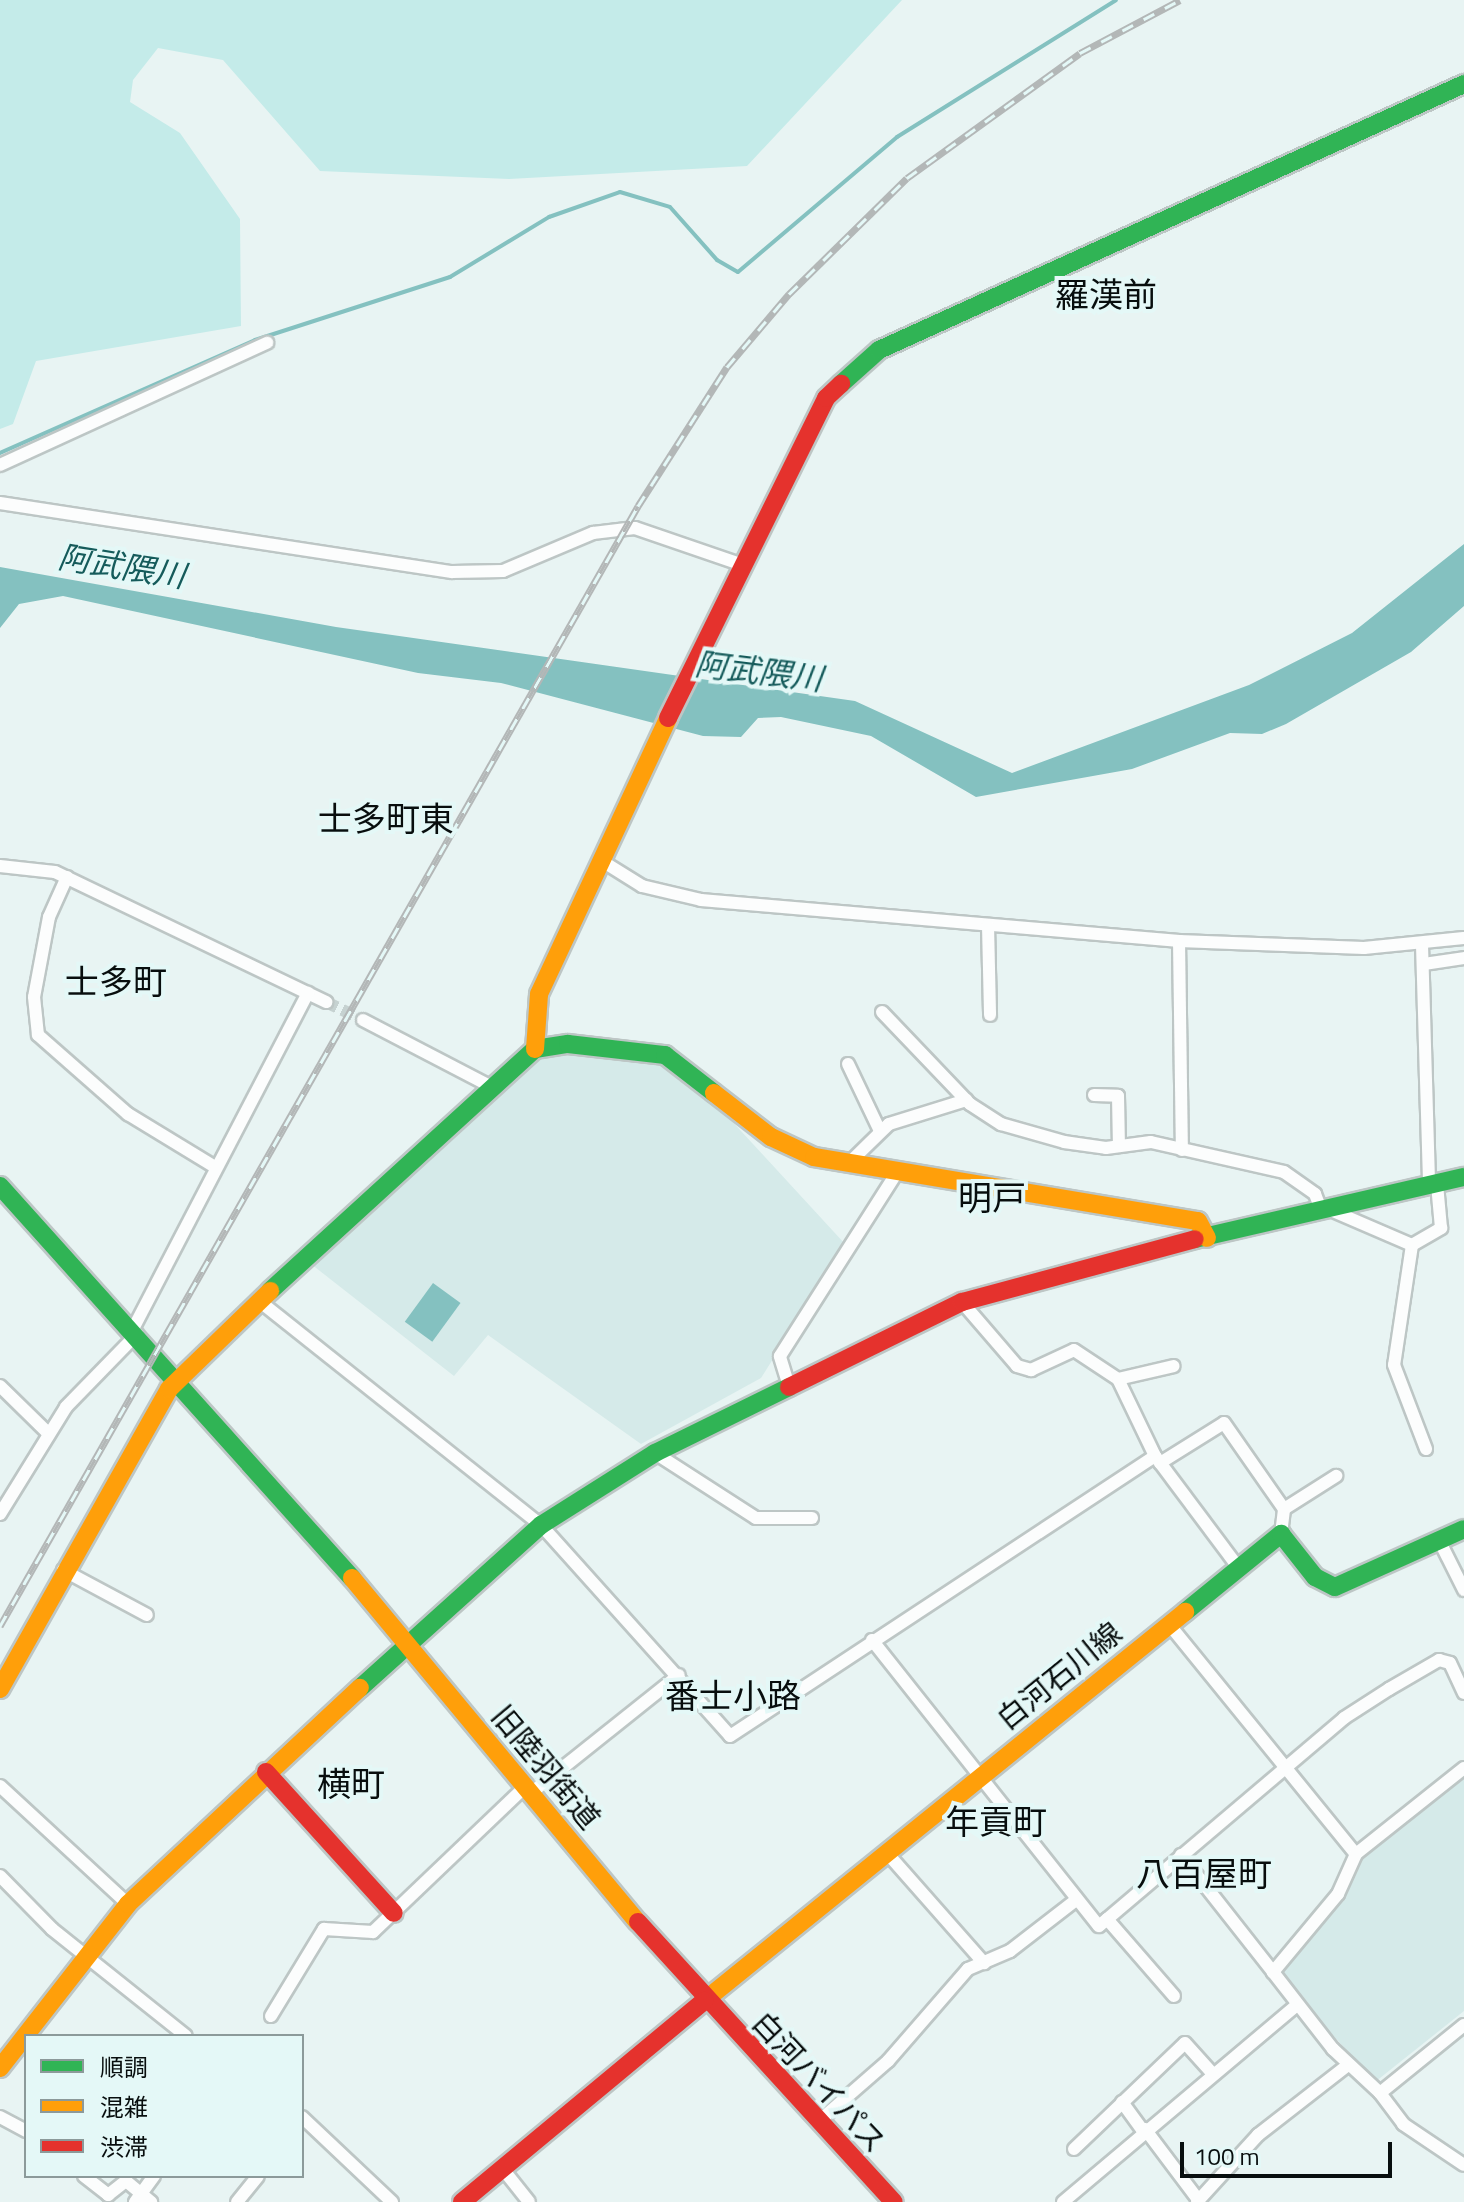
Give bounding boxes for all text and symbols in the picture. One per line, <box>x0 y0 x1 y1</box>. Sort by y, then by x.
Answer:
district label: 羅漢前 <box>1055 275 1157 315</box>
water label: 阿武隈川 <box>56 537 188 595</box>
water label: 阿武隈川 <box>693 644 825 698</box>
district label: 士多町東 <box>318 799 454 839</box>
district label: 士多町 <box>65 962 167 1002</box>
district label: 明戸 <box>958 1178 1026 1218</box>
street label: 白河石川線 <box>989 1615 1129 1737</box>
district label: 番士小路 <box>665 1676 801 1716</box>
street label: 旧陸羽街道 <box>484 1698 608 1836</box>
district label: 横町 <box>317 1764 385 1804</box>
district label: 年貢町 <box>945 1802 1047 1842</box>
district label: 八百屋町 <box>1136 1854 1272 1894</box>
street label: 白河バイパス <box>744 2004 894 2160</box>
legend <box>24 2034 304 2178</box>
text: 順調 <box>100 2049 148 2085</box>
text: 混雑 <box>100 2089 148 2125</box>
scale bar <box>1184 2126 1396 2176</box>
text: 渋滞 <box>100 2129 148 2165</box>
text: 100 m <box>1194 2138 1260 2174</box>

